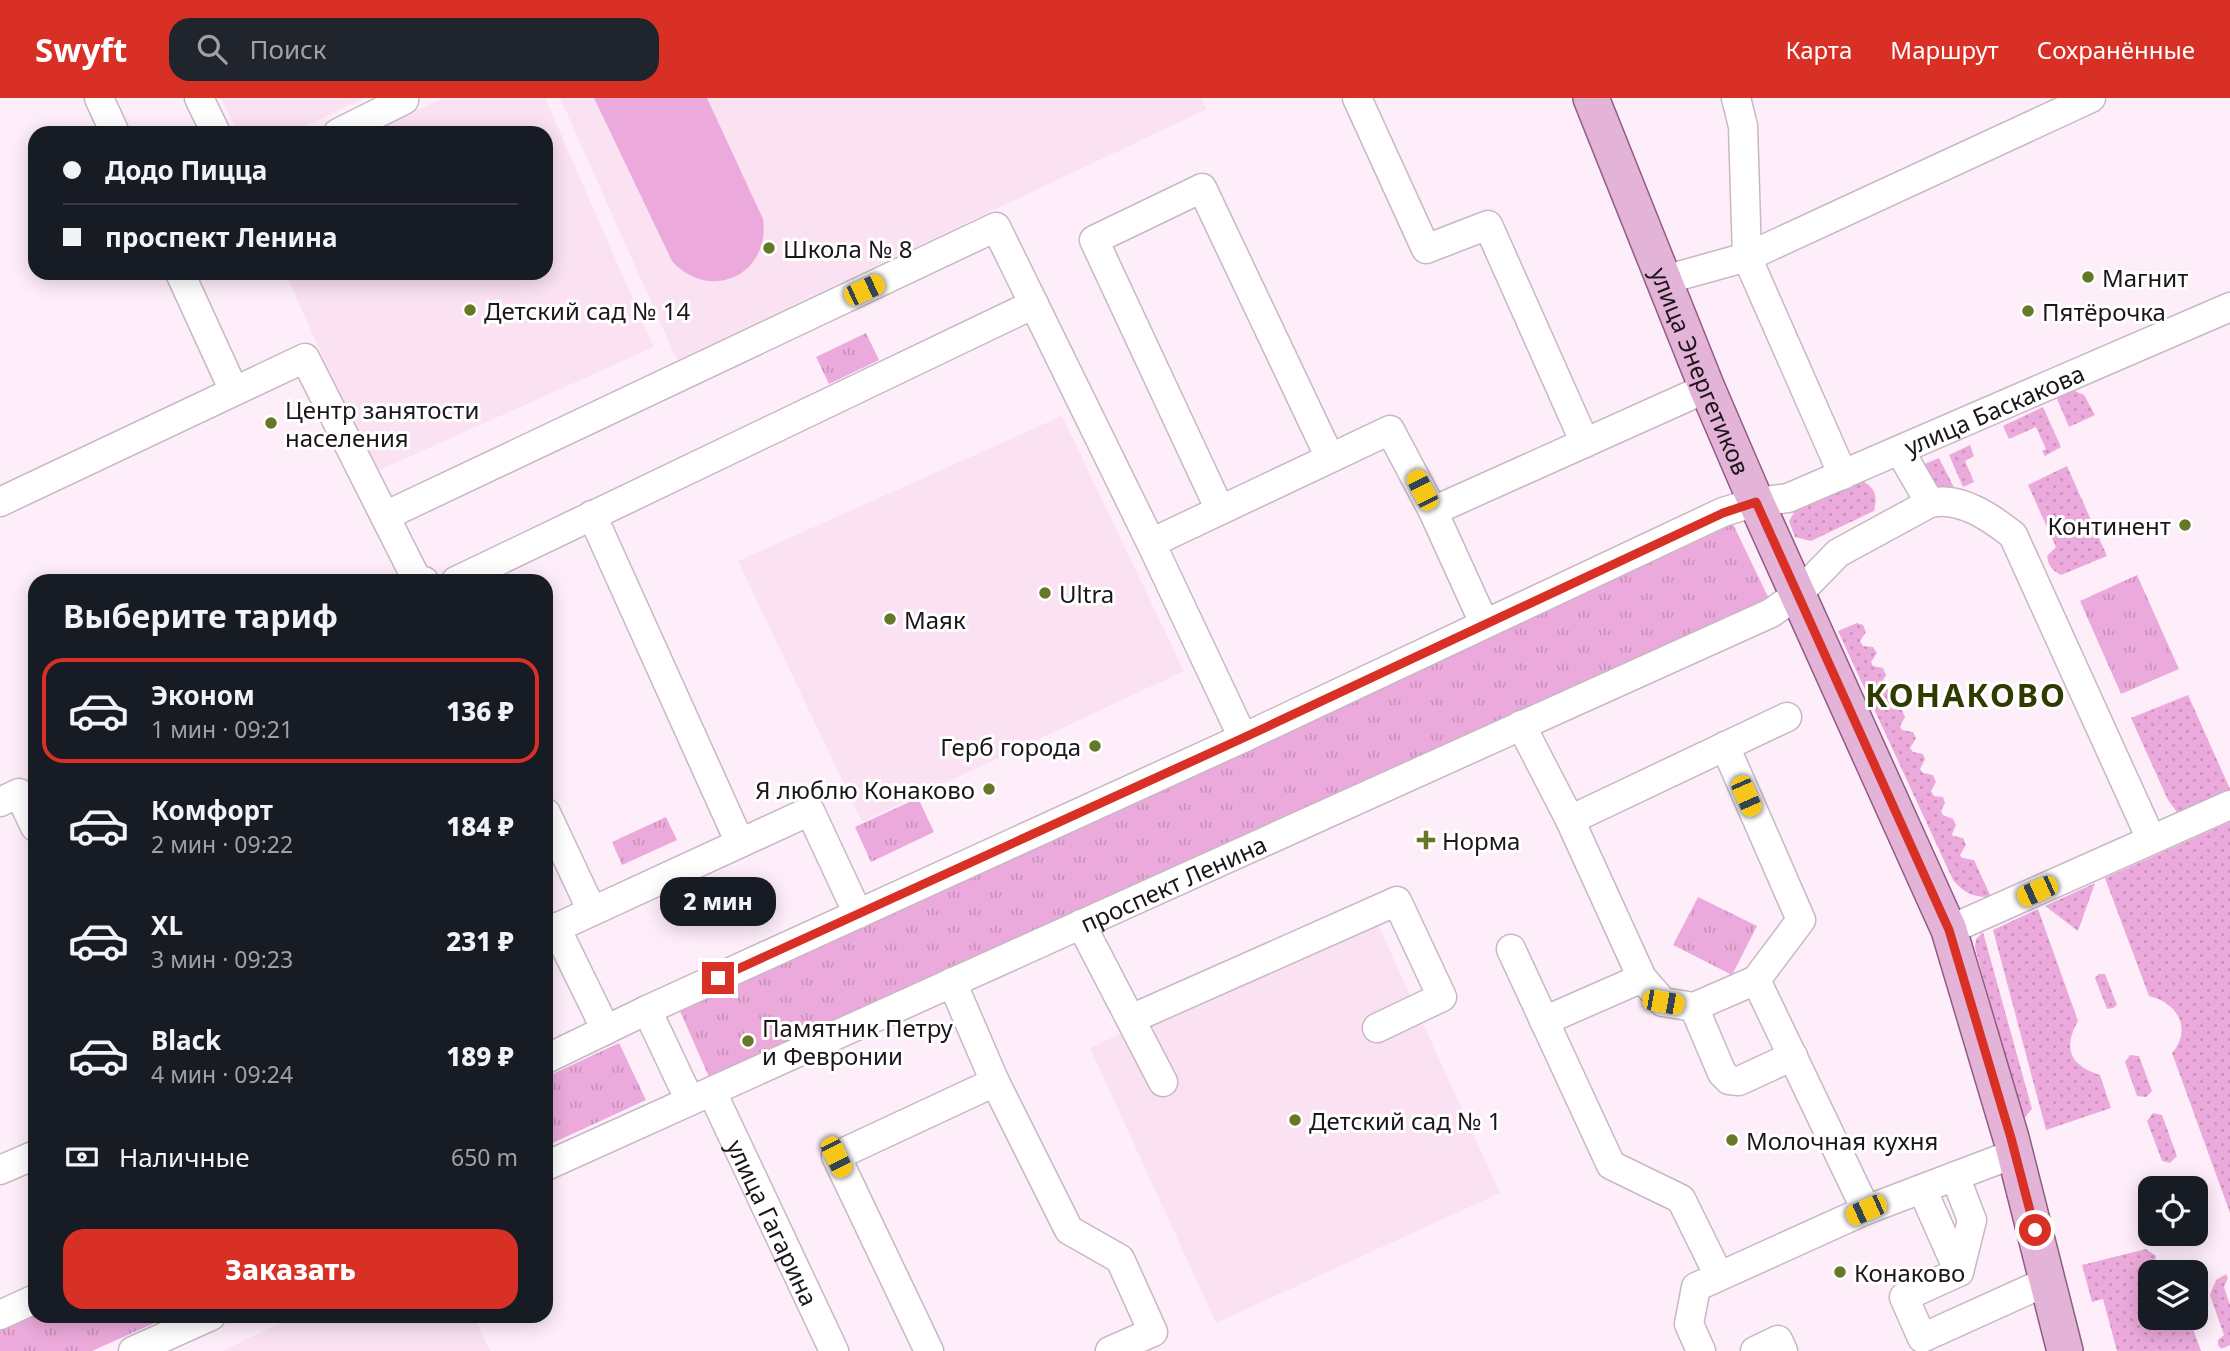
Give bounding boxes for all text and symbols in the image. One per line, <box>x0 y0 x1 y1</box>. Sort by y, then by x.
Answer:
search box <box>169 18 659 81</box>
text: Swyft <box>35 27 127 72</box>
icon: search <box>193 30 231 68</box>
text: Поиск <box>249 31 327 67</box>
text: Карта <box>1785 33 1852 66</box>
text: Маршрут <box>1890 33 1999 66</box>
text: Сохранённые <box>2037 33 2195 66</box>
text: Додо Пицца <box>105 152 267 188</box>
text: проспект Ленина <box>105 219 338 255</box>
place label: Школа № 8 <box>783 232 912 265</box>
marker: Школа № 8 <box>761 240 777 256</box>
place label: Магнит <box>2102 261 2188 294</box>
street label: улица Энергетиков <box>1644 262 1759 480</box>
marker: Магнит <box>2080 269 2096 285</box>
car <box>841 272 888 308</box>
place label: Детский сад № 14 <box>484 294 690 327</box>
place label: Пятёрочка <box>2042 295 2166 328</box>
marker: Детский сад № 14 <box>462 302 478 318</box>
marker: Пятёрочка <box>2020 303 2036 319</box>
street label: улица Баскакова <box>1899 356 2089 463</box>
place label: Центр занятости населения <box>285 393 479 454</box>
marker: Центр занятости населения <box>263 415 279 431</box>
car <box>1404 467 1441 513</box>
place label: Континент <box>2048 509 2171 542</box>
marker: Континент <box>2177 517 2193 533</box>
place label: Ultra <box>1059 577 1114 610</box>
marker: Ultra <box>1037 585 1053 601</box>
text: Выберите тариф <box>63 594 338 637</box>
place label: Маяк <box>904 603 966 636</box>
marker: Маяк <box>882 611 898 627</box>
district label: КОНАКОВО <box>1865 673 2067 716</box>
text: Эконом <box>151 677 255 713</box>
icon: car <box>67 679 130 742</box>
text: 136 ₽ <box>446 693 514 729</box>
text: 1 мин · 09:21 <box>151 713 293 745</box>
place label: Герб города <box>940 730 1081 763</box>
marker: Герб города <box>1087 738 1103 754</box>
place label: Я люблю Конаково <box>755 773 975 806</box>
car <box>1728 773 1765 819</box>
marker: Я люблю Конаково <box>981 781 997 797</box>
text: Комфорт <box>151 792 273 828</box>
icon: car <box>67 794 130 857</box>
text: 184 ₽ <box>446 808 514 844</box>
place label: Норма <box>1442 824 1520 857</box>
street label: проспект Ленина <box>1075 827 1271 939</box>
text: 2 мин · 09:22 <box>151 828 293 860</box>
marker: Норма <box>1416 830 1436 850</box>
car <box>2014 873 2061 909</box>
callout: 2 мин <box>660 876 776 926</box>
text: 2 мин <box>683 885 753 917</box>
text: XL <box>151 907 183 943</box>
icon: car <box>67 909 130 972</box>
text: 231 ₽ <box>446 923 514 959</box>
text: 3 мин · 09:23 <box>151 943 293 975</box>
route end <box>702 962 734 994</box>
car <box>1641 988 1686 1016</box>
place label: Памятник Петру и Февронии <box>762 1011 954 1072</box>
text: Black <box>151 1022 221 1058</box>
icon: car <box>67 1024 130 1087</box>
marker: Памятник Петру и Февронии <box>740 1033 756 1049</box>
text: 189 ₽ <box>446 1038 514 1074</box>
text: 4 мин · 09:24 <box>151 1058 293 1090</box>
place label: Детский сад № 1 <box>1309 1104 1501 1137</box>
marker: Детский сад № 1 <box>1287 1112 1303 1128</box>
place label: Молочная кухня <box>1746 1124 1938 1157</box>
marker: Молочная кухня <box>1724 1132 1740 1148</box>
street label: улица Гагарина <box>720 1134 827 1311</box>
car <box>818 1134 855 1180</box>
icon: cash <box>63 1138 101 1176</box>
text: Наличные <box>119 1139 250 1175</box>
text: 650 m <box>451 1141 518 1173</box>
map controls <box>2138 1176 2208 1330</box>
button: locate <box>2138 1176 2208 1246</box>
car <box>1843 1192 1890 1228</box>
route start <box>2019 1214 2051 1246</box>
button: Заказать <box>63 1229 518 1309</box>
place label: Конаково <box>1854 1256 1965 1289</box>
button: layers <box>2138 1260 2208 1330</box>
marker: Конаково <box>1832 1264 1848 1280</box>

